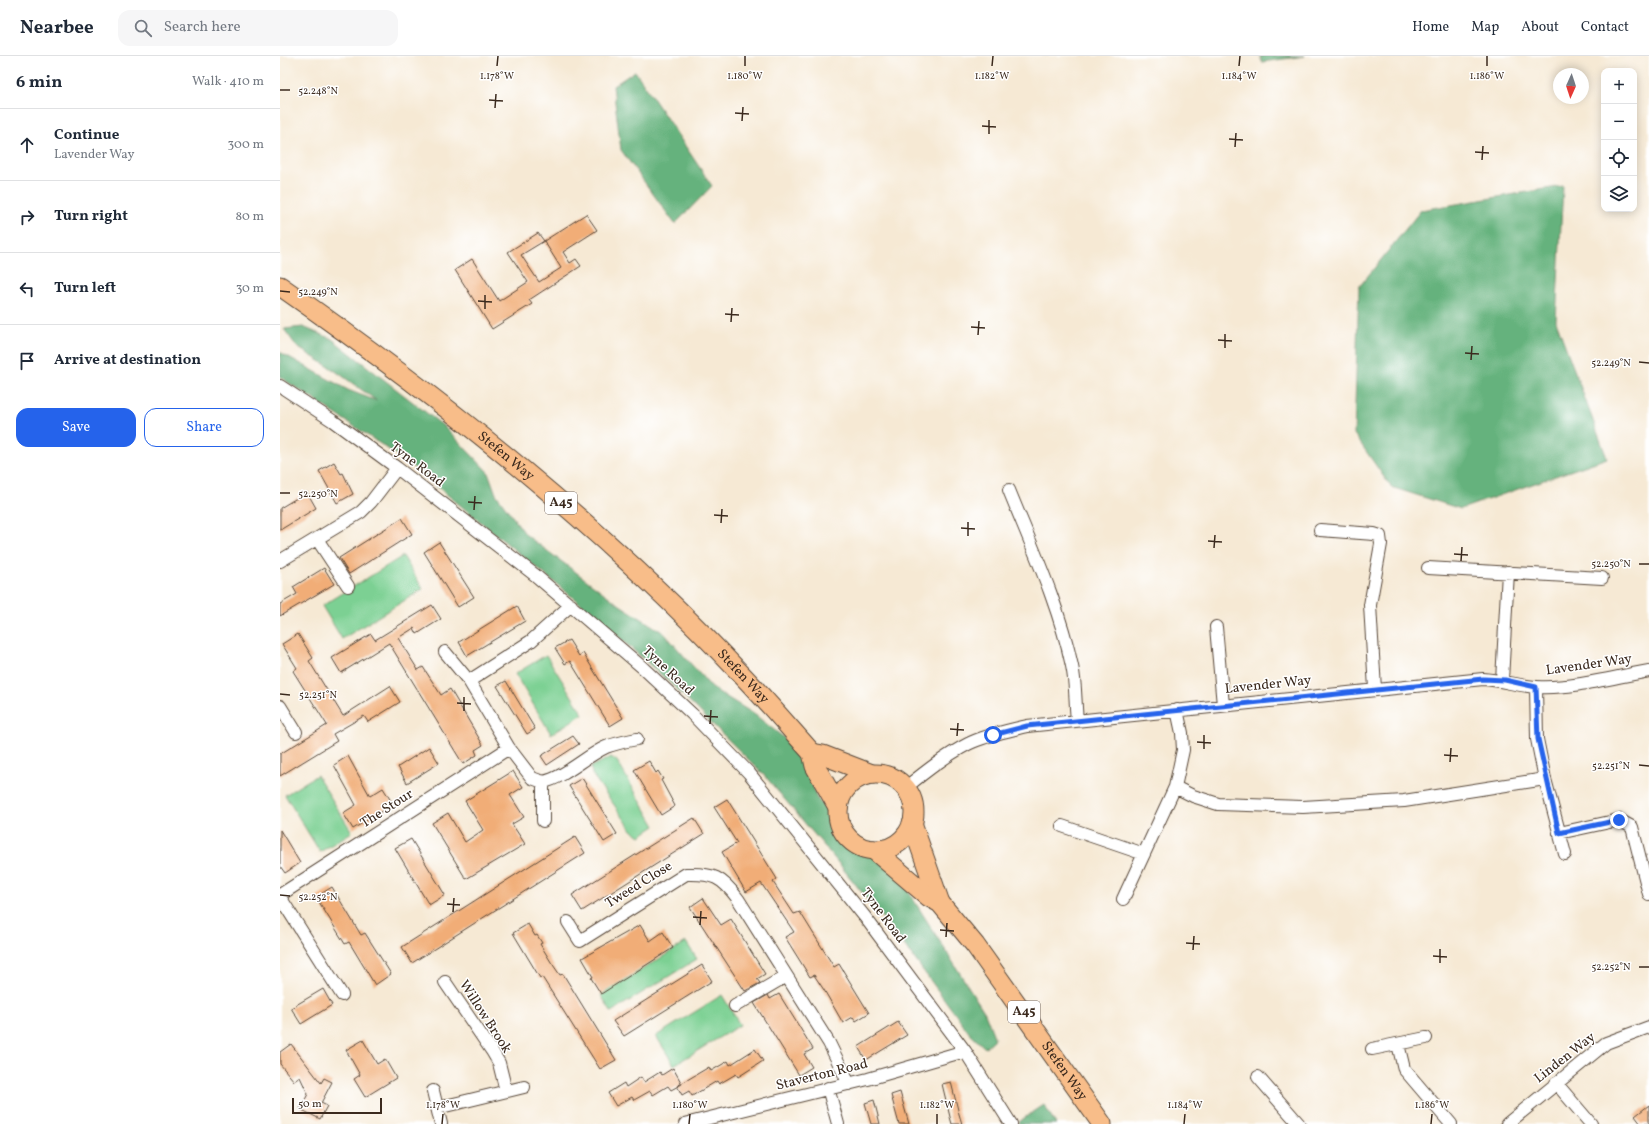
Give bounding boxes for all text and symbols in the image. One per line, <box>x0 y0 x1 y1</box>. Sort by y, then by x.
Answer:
search box <box>118 10 398 46</box>
text: Nearbee <box>20 15 94 41</box>
icon: search <box>132 17 154 39</box>
text: Search here <box>164 17 241 38</box>
text: Home <box>1412 18 1449 37</box>
text: Map <box>1471 18 1499 37</box>
text: About <box>1521 18 1559 37</box>
text: Contact <box>1581 18 1629 37</box>
north arrow <box>1553 68 1589 104</box>
map controls <box>1601 68 1637 212</box>
button: + <box>1601 68 1637 104</box>
text: 1.178°W <box>480 69 514 83</box>
text: 1.180°W <box>727 69 763 83</box>
text: 1.182°W <box>975 69 1009 83</box>
text: 1.184°W <box>1222 69 1256 83</box>
text: 1.186°W <box>1470 69 1504 83</box>
text: 6 min <box>16 71 62 94</box>
text: Walk · 410 m <box>192 73 264 91</box>
text: 52.248°N <box>298 84 338 98</box>
button: − <box>1601 104 1637 140</box>
text: Continue <box>54 125 119 146</box>
icon: ahead <box>16 134 38 156</box>
text: 300 m <box>228 136 264 154</box>
button: locate <box>1601 140 1637 176</box>
text: Lavender Way <box>54 146 134 164</box>
button: layers <box>1601 176 1637 212</box>
icon: right <box>16 206 38 228</box>
text: Turn right <box>54 206 128 227</box>
text: 80 m <box>235 208 264 226</box>
icon: left <box>16 278 38 300</box>
text: Turn left <box>54 278 116 299</box>
text: 30 m <box>236 280 264 298</box>
text: 52.249°N <box>298 285 338 299</box>
icon: arrive <box>16 350 38 372</box>
text: Arrive at destination <box>54 350 201 371</box>
text: 52.249°N <box>1591 356 1631 370</box>
button: Save <box>16 408 136 447</box>
button: Share <box>144 408 264 447</box>
street label: Stefen Way <box>474 427 539 485</box>
street label: Tyne Road <box>386 438 449 492</box>
text: 52.250°N <box>298 487 338 501</box>
road number: A45 <box>545 492 577 514</box>
text: 52.250°N <box>1591 557 1631 571</box>
street label: Tyne Road <box>638 642 698 700</box>
street label: Stefen Way <box>713 645 774 708</box>
street label: Lavender Way <box>1545 650 1634 680</box>
street label: Lavender Way <box>1224 671 1312 699</box>
text: 52.251°N <box>299 688 337 702</box>
route start <box>984 726 1002 744</box>
text: 52.251°N <box>1592 759 1630 773</box>
street label: The Stour <box>357 785 417 833</box>
route end <box>1610 811 1628 829</box>
street label: Tweed Close <box>602 857 676 913</box>
street label: Tyne Road <box>856 885 910 948</box>
text: 52.252°N <box>298 890 338 904</box>
text: 52.252°N <box>1591 960 1631 974</box>
street label: Willow Brook <box>454 977 516 1058</box>
road number: A45 <box>1008 1001 1040 1023</box>
street label: Linden Way <box>1530 1028 1600 1088</box>
street label: Stefen Way <box>1037 1038 1092 1105</box>
street label: Staverton Road <box>774 1054 870 1096</box>
scale bar <box>292 1096 382 1115</box>
text: 50 m <box>298 1097 322 1112</box>
text: 1.178°W <box>426 1098 460 1112</box>
text: 1.180°W <box>672 1098 708 1112</box>
text: 1.182°W <box>920 1098 954 1112</box>
text: 1.184°W <box>1168 1098 1202 1112</box>
text: 1.186°W <box>1415 1098 1449 1112</box>

